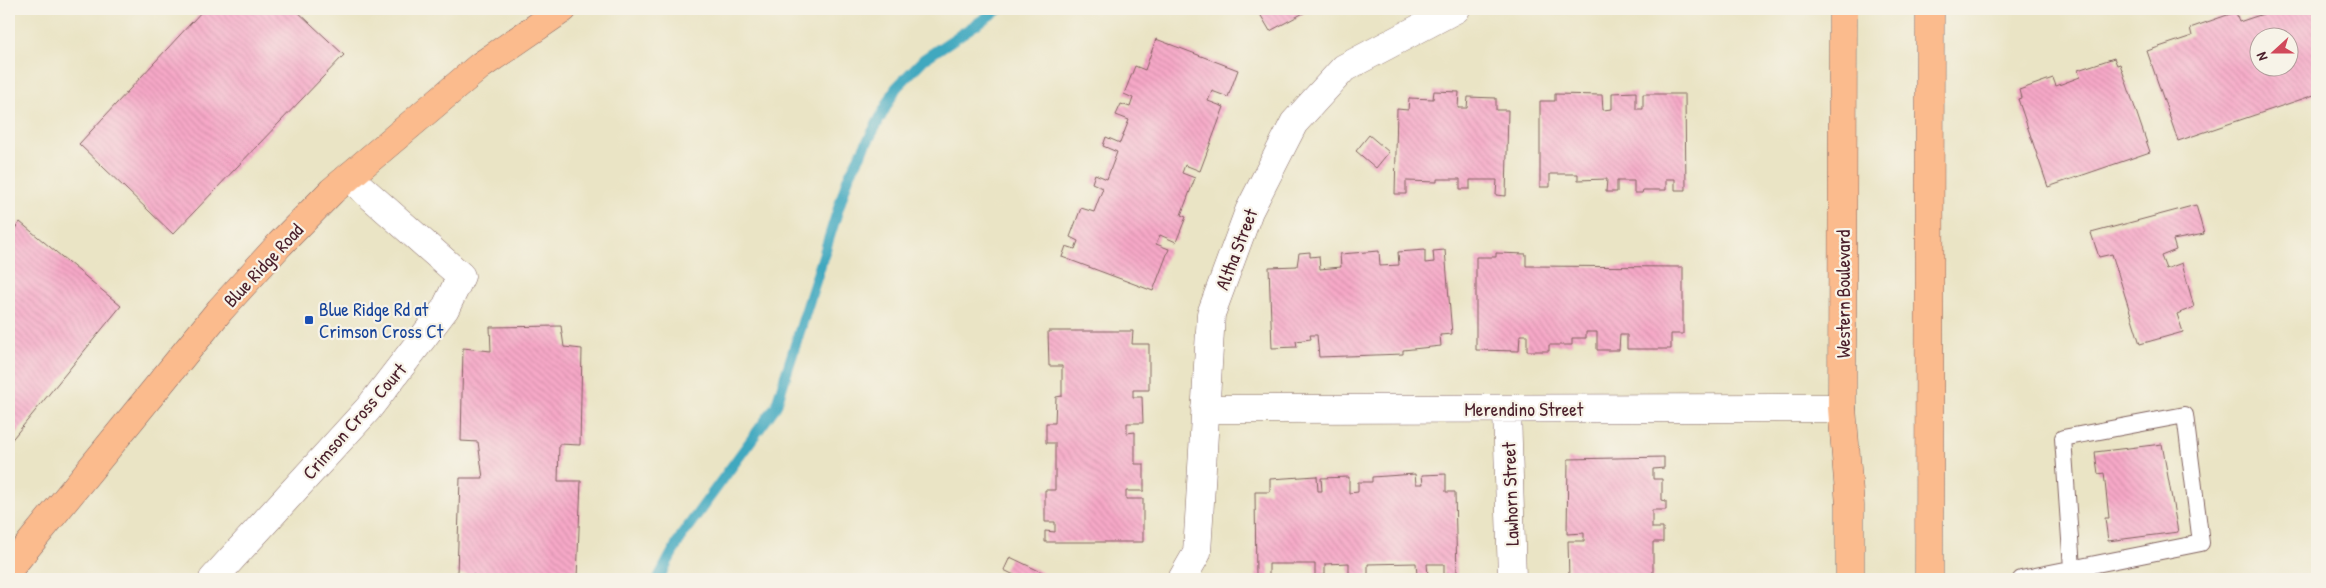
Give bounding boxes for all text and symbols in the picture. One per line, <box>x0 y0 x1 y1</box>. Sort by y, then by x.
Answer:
north arrow <box>2248 28 2298 78</box>
text: N <box>2251 49 2272 64</box>
street label: Altha Street <box>1209 204 1264 293</box>
street label: Blue Ridge Road <box>217 217 309 313</box>
street label: Western Boulevard <box>1830 229 1856 358</box>
place label: Blue Ridge Rd at Crimson Cross Ct <box>319 296 444 344</box>
marker: Blue Ridge Rd at Crimson Cross Ct <box>303 314 315 326</box>
street label: Crimson Cross Court <box>296 357 412 485</box>
street label: Merendino Street <box>1465 396 1584 422</box>
street label: Lawhorn Street <box>1495 441 1525 546</box>

